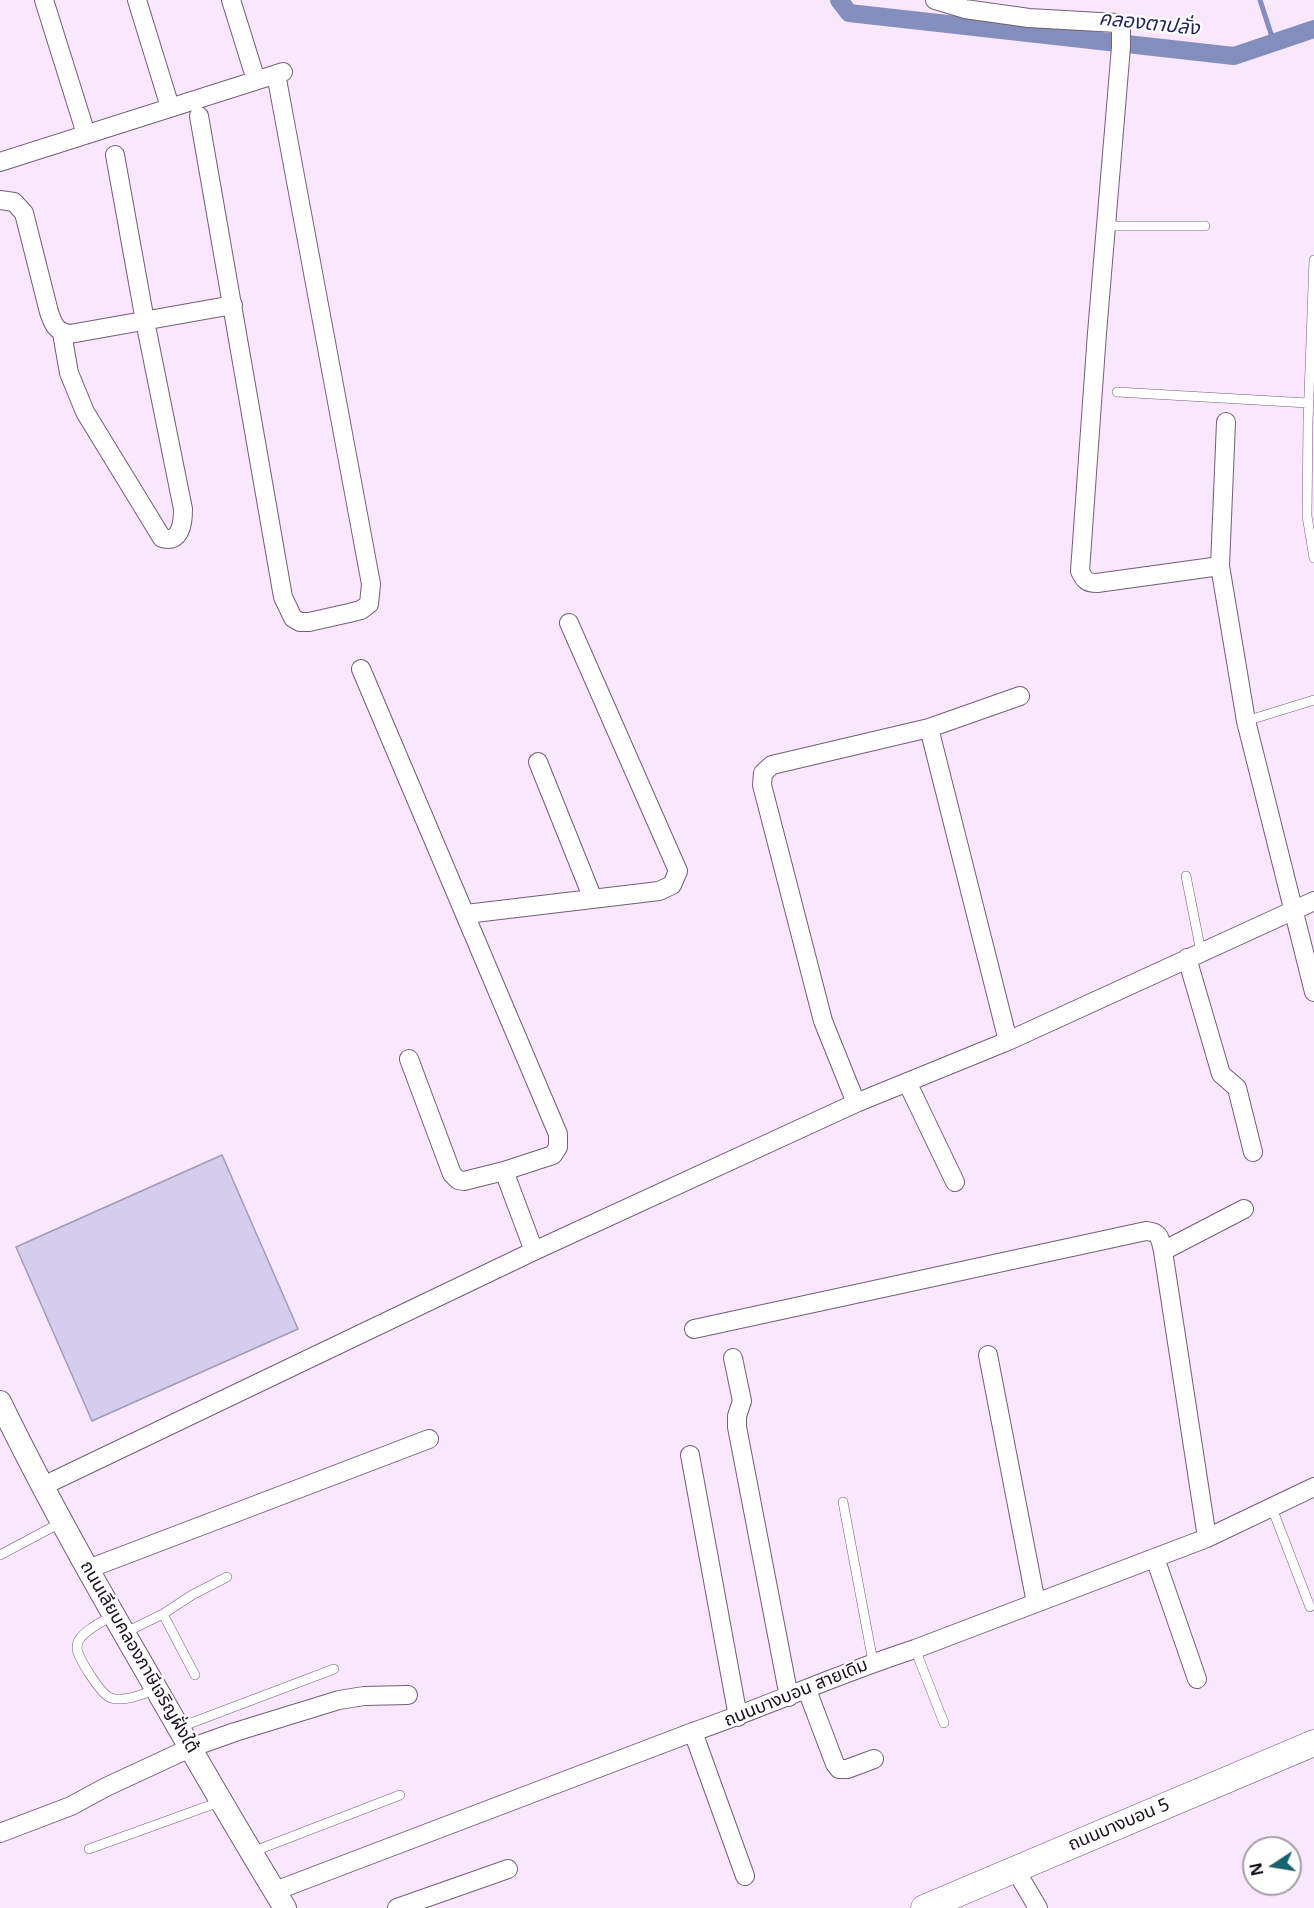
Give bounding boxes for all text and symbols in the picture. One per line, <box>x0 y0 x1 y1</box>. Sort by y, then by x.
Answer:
water label: คลองตาปลั่ง <box>1098 7 1200 41</box>
street label: ถนนเลียบคลองภาษีเจริญฝั่งใต้ <box>75 1557 203 1757</box>
street label: ถนนบางบอน สายเดิม <box>721 1654 871 1732</box>
street label: ถนนบางบอน 5 <box>1065 1794 1173 1856</box>
north arrow <box>1242 1836 1302 1896</box>
text: N <box>1244 1861 1268 1878</box>

